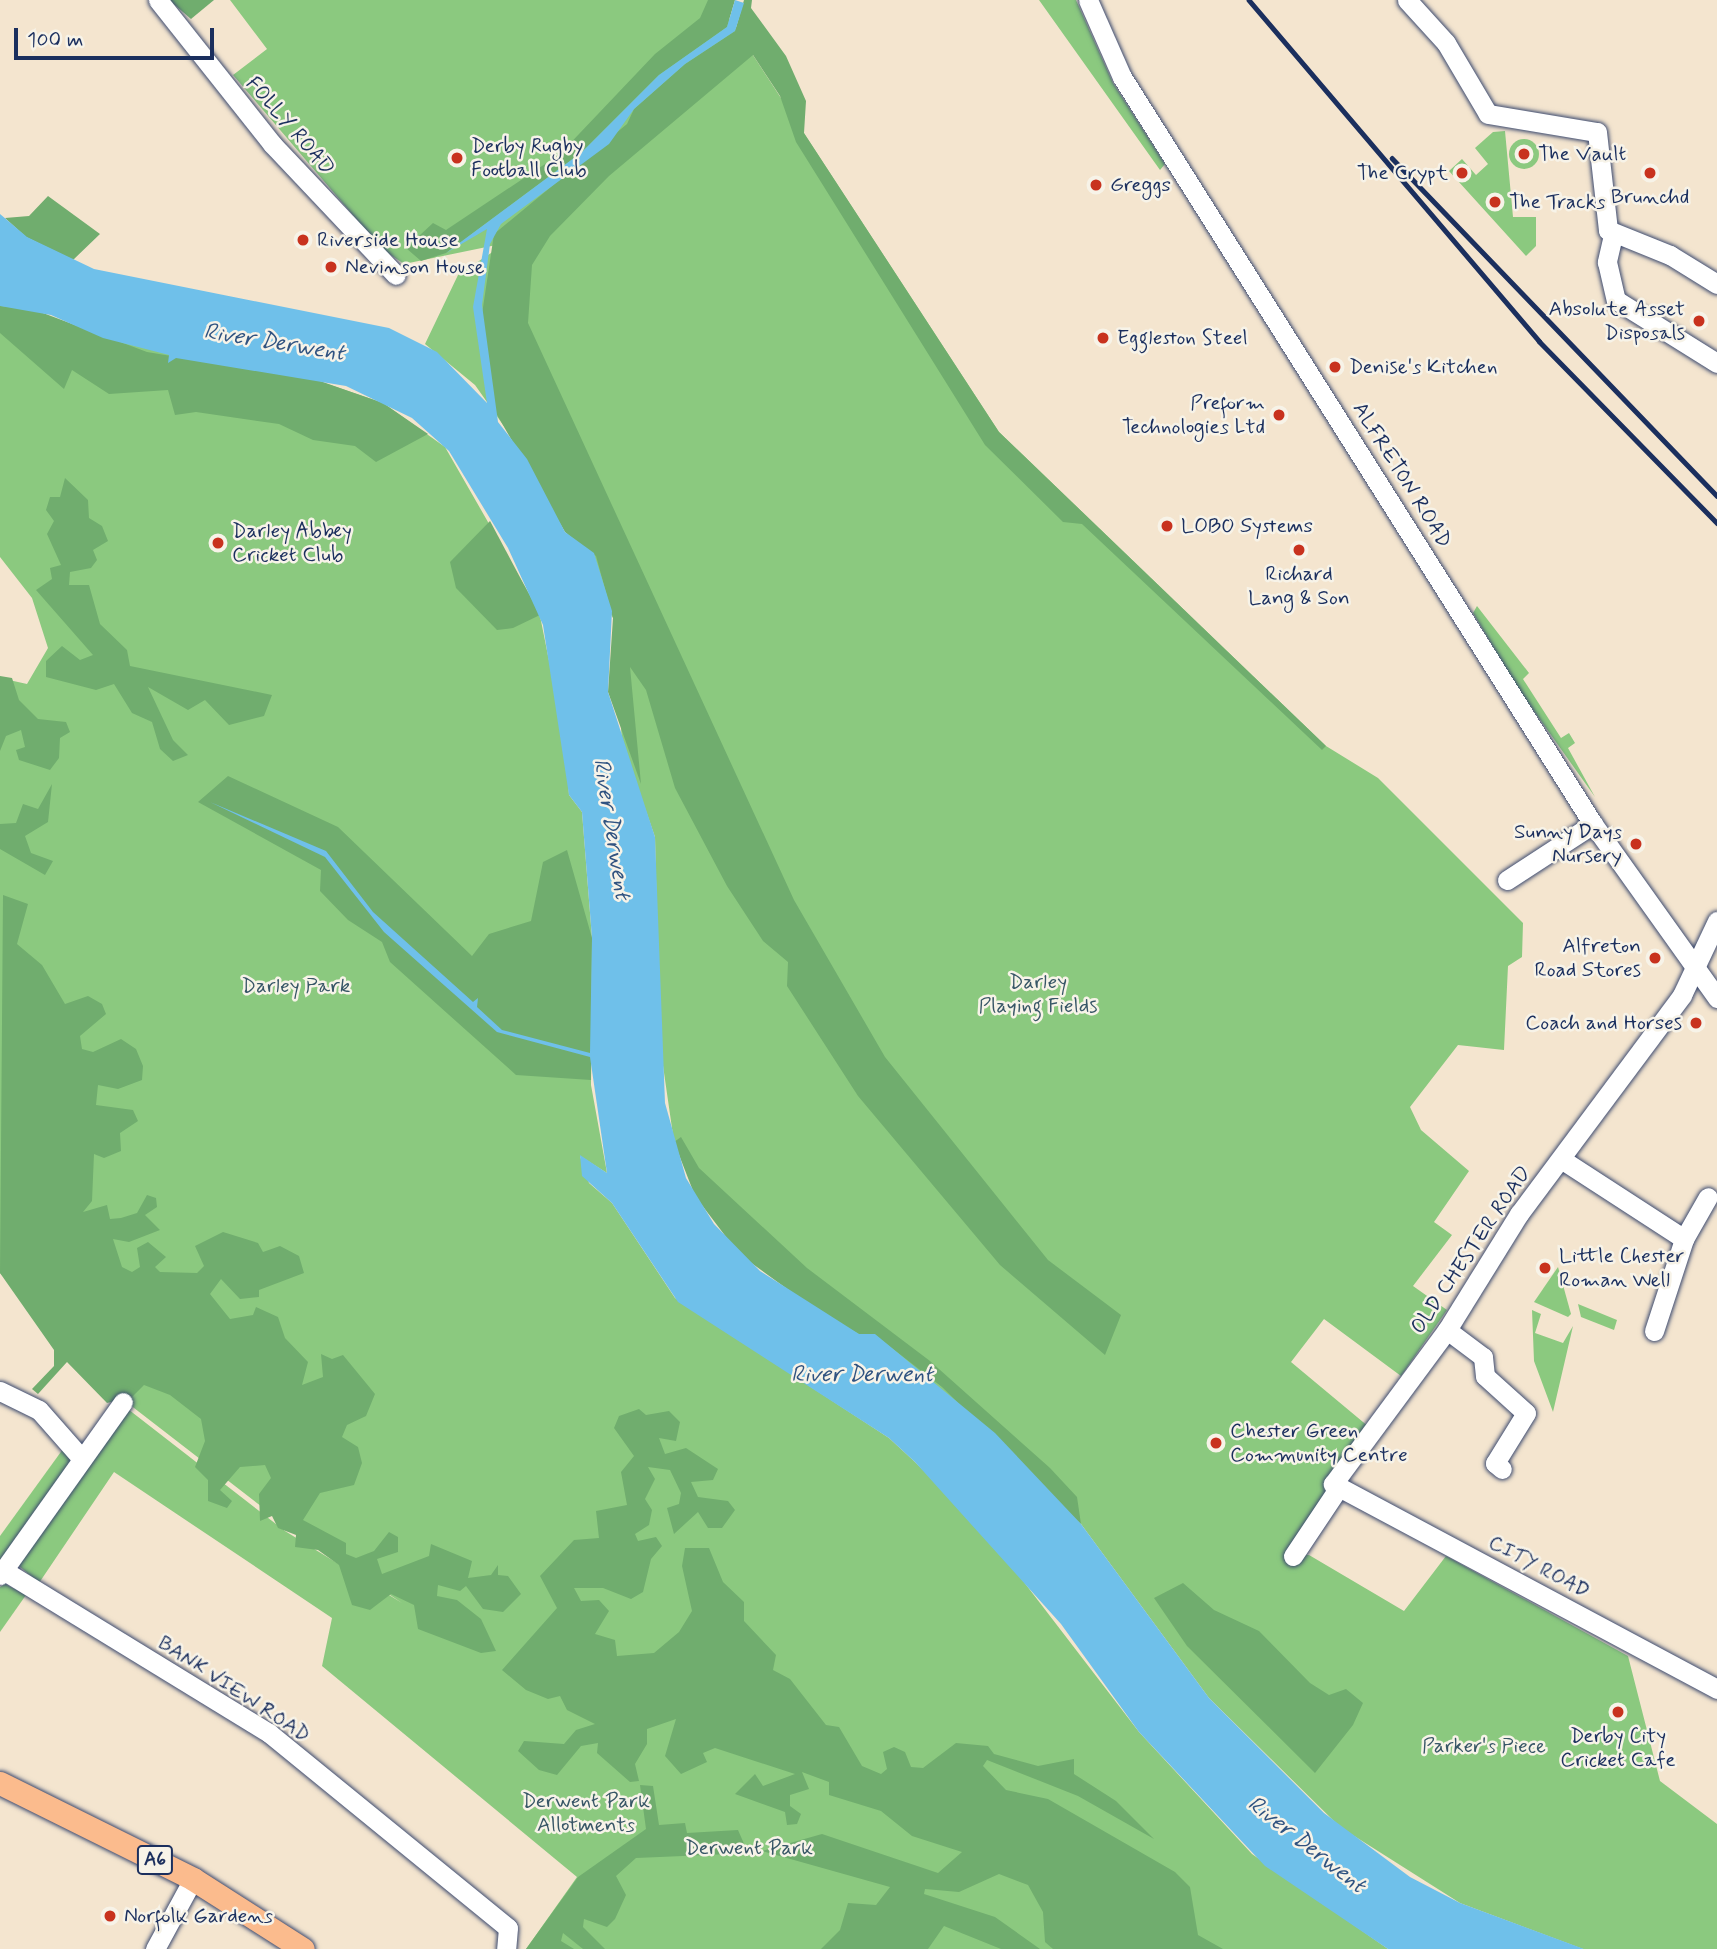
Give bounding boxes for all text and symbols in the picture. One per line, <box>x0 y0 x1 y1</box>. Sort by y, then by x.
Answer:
scale bar <box>18 14 217 58</box>
text: 100 m <box>27 26 83 54</box>
street label: FOLLY ROAD <box>241 72 339 180</box>
place label: Derby Rugby Football Club <box>471 133 587 183</box>
place label: The Vault <box>1538 141 1621 167</box>
marker: The Vault <box>1516 146 1532 162</box>
marker: Derby Rugby Football Club <box>449 150 465 166</box>
place label: The Crypt <box>1361 160 1448 186</box>
marker: The Crypt <box>1454 165 1470 181</box>
marker: Brunchd <box>1642 165 1658 181</box>
place label: Greggs <box>1110 172 1171 198</box>
marker: Greggs <box>1088 177 1104 193</box>
place label: Brunchd <box>1611 184 1689 210</box>
place label: The Tracks <box>1509 189 1604 215</box>
marker: The Tracks <box>1487 194 1503 210</box>
place label: Riverside House <box>317 227 454 253</box>
marker: Riverside House <box>295 232 311 248</box>
place label: Nevinson House <box>345 254 485 280</box>
marker: Nevinson House <box>323 259 339 275</box>
place label: Absolute Asset Disposals <box>1548 296 1685 346</box>
marker: Absolute Asset Disposals <box>1691 313 1707 329</box>
water label: River Derwent <box>202 318 346 368</box>
place label: Eggleston Steel <box>1117 325 1245 351</box>
marker: Eggleston Steel <box>1095 330 1111 346</box>
place label: Denise's Kitchen <box>1349 354 1496 380</box>
marker: Denise's Kitchen <box>1327 359 1343 375</box>
place label: Preform Technologies Ltd <box>1120 390 1265 440</box>
street label: ALFRETON ROAD <box>1348 399 1456 551</box>
marker: Preform Technologies Ltd <box>1271 407 1287 423</box>
place label: LOBO Systems <box>1181 513 1314 539</box>
place label: Darley Abbey Cricket Club <box>232 518 350 568</box>
marker: LOBO Systems <box>1159 518 1175 534</box>
marker: Darley Abbey Cricket Club <box>210 535 226 551</box>
marker: Richard Lang & Son <box>1291 542 1307 558</box>
place label: Richard Lang & Son <box>1248 561 1350 611</box>
water label: River Derwent <box>586 757 636 901</box>
place label: Sunny Days Nursery <box>1513 819 1622 869</box>
marker: Sunny Days Nursery <box>1628 836 1644 852</box>
place label: Alfreton Road Stores <box>1537 933 1641 983</box>
marker: Alfreton Road Stores <box>1647 950 1663 966</box>
park label: Darley Playing Fields <box>978 969 1098 1019</box>
park label: Darley Park <box>243 973 349 999</box>
place label: Coach and Horses <box>1526 1010 1682 1036</box>
marker: Coach and Horses <box>1688 1015 1704 1031</box>
street label: OLD CHESTER ROAD <box>1406 1162 1536 1338</box>
place label: Little Chester Roman Well <box>1559 1243 1689 1293</box>
marker: Little Chester Roman Well <box>1537 1260 1553 1276</box>
water label: River Derwent <box>791 1361 933 1389</box>
place label: Chester Green Community Centre <box>1230 1418 1408 1468</box>
marker: Chester Green Community Centre <box>1208 1435 1224 1451</box>
street label: CITY ROAD <box>1484 1530 1594 1604</box>
street label: BANK VIEW ROAD <box>154 1631 314 1747</box>
marker: Derby City Cricket Cafe <box>1610 1704 1626 1720</box>
place label: Derby City Cricket Cafe <box>1561 1723 1675 1773</box>
park label: Parker's Piece <box>1421 1733 1547 1759</box>
park label: Derwent Park Allotments <box>524 1788 648 1838</box>
water label: River Derwent <box>1242 1791 1370 1899</box>
park label: Derwent Park <box>687 1835 811 1861</box>
road number: A6 <box>136 1844 174 1876</box>
place label: Norfolk Gardens <box>124 1903 266 1929</box>
marker: Norfolk Gardens <box>102 1908 118 1924</box>

